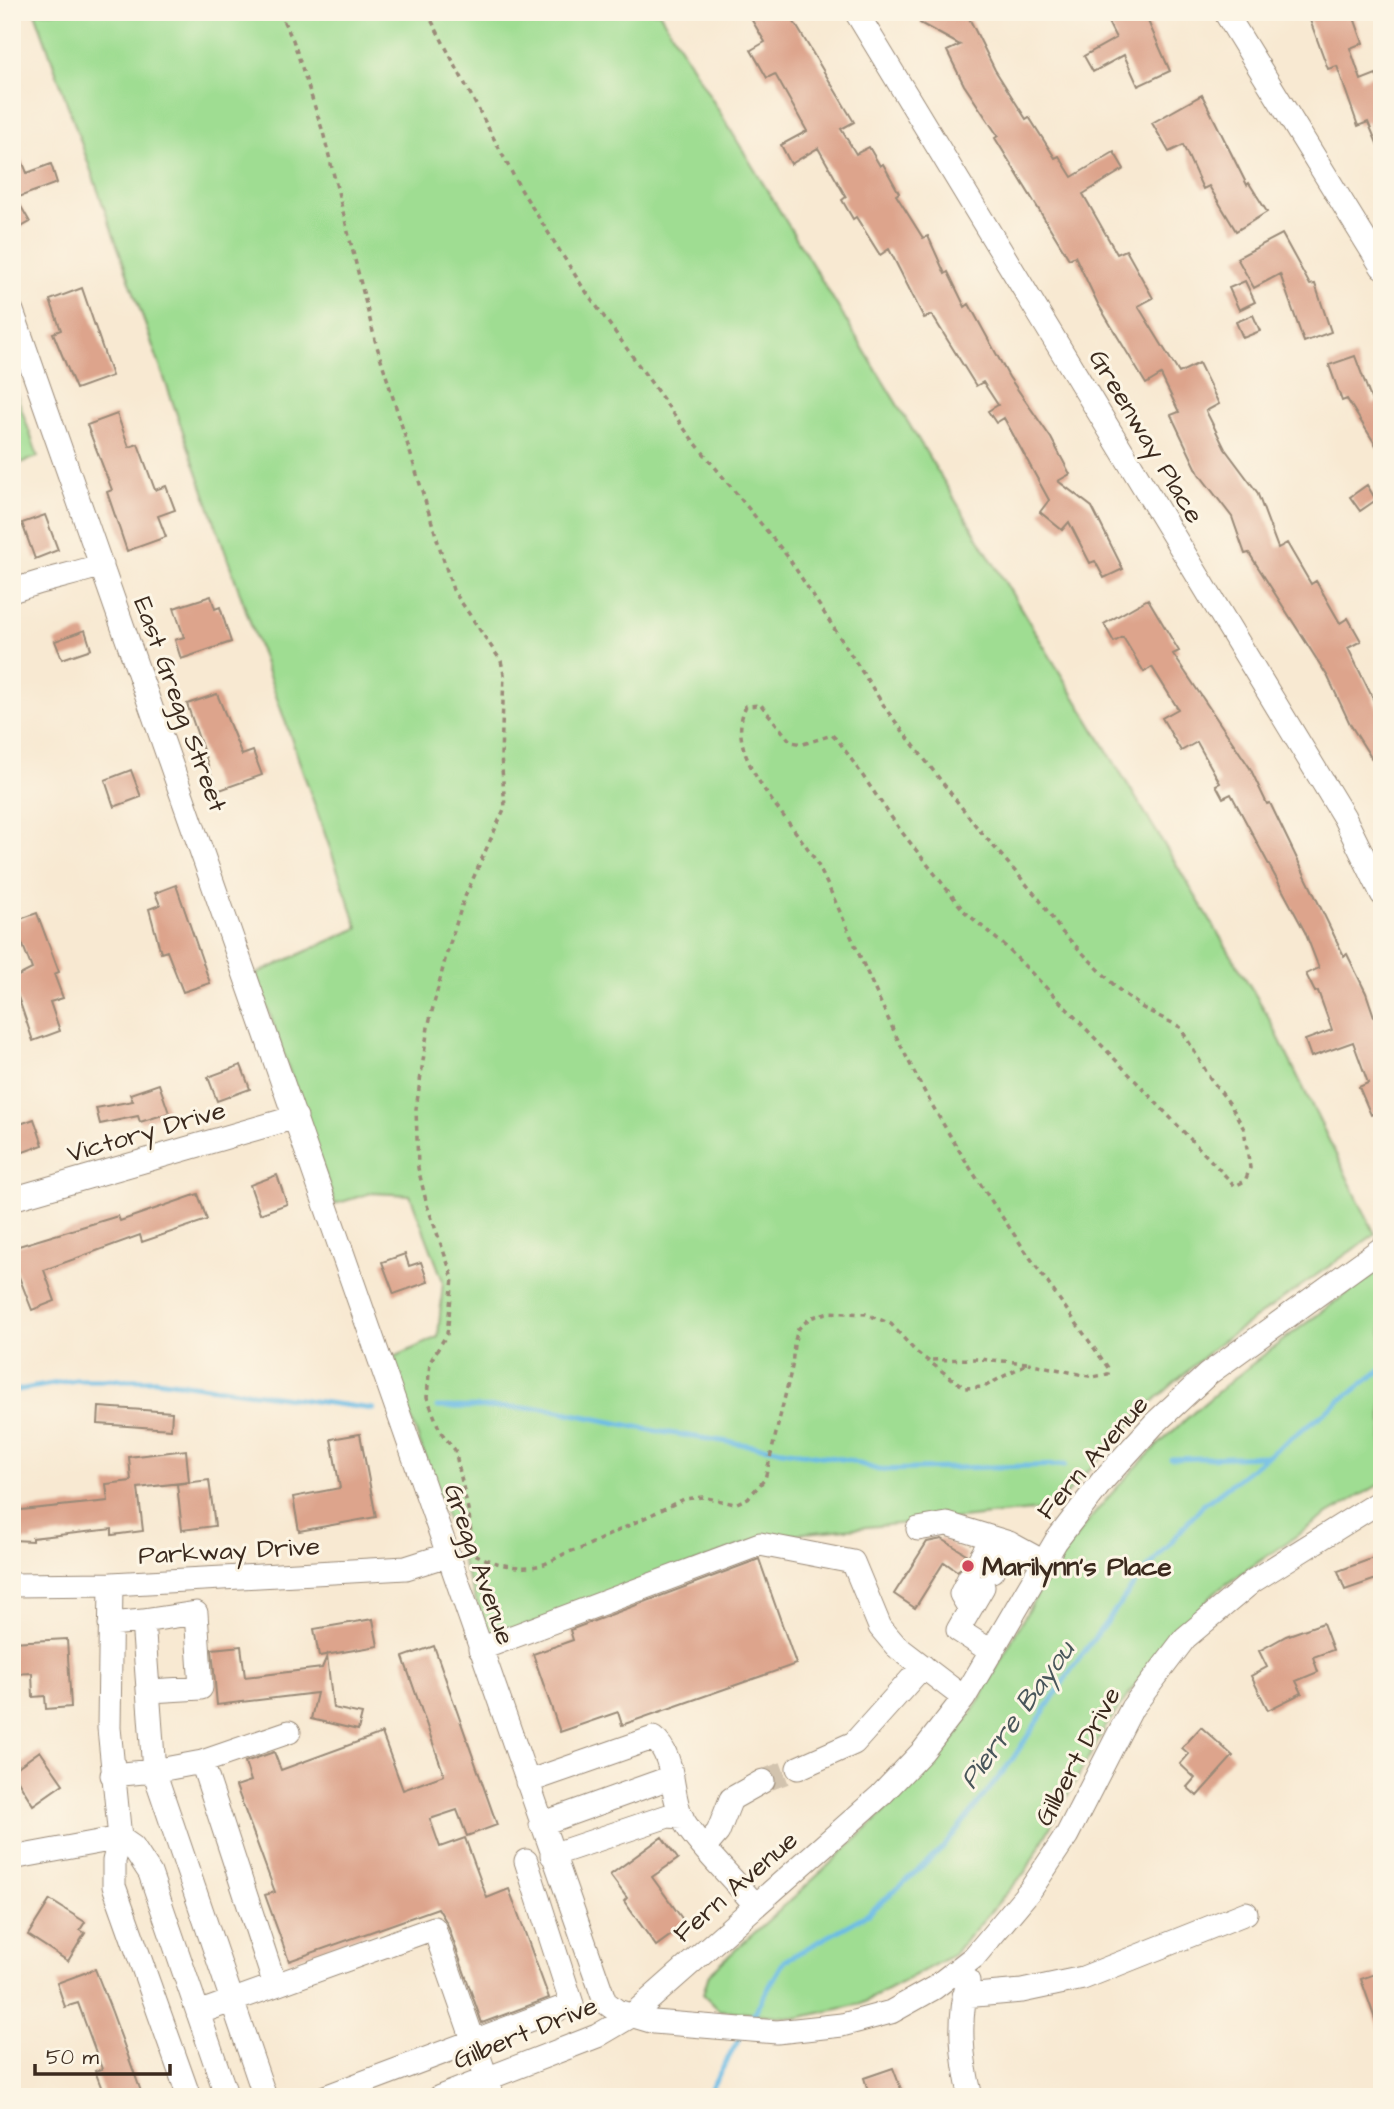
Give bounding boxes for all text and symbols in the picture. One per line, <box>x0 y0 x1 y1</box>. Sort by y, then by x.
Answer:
street label: Greenway Place <box>1078 343 1212 531</box>
street label: East Gregg Street <box>123 592 236 818</box>
street label: Victory Drive <box>63 1092 230 1174</box>
street label: Fern Avenue <box>1029 1388 1157 1528</box>
street label: Gregg Avenue <box>433 1479 523 1650</box>
street label: Parkway Drive <box>137 1528 321 1576</box>
place label: Marilynn's Place <box>982 1549 1171 1588</box>
marker: Marilynn's Place <box>960 1558 976 1574</box>
water label: Pierre Bayou <box>950 1632 1086 1797</box>
street label: Gilbert Drive <box>1026 1681 1130 1832</box>
street label: Fern Avenue <box>666 1823 806 1951</box>
street label: Gilbert Drive <box>448 1988 603 2078</box>
scale bar <box>35 2032 170 2076</box>
text: 50 m <box>46 2043 100 2072</box>

